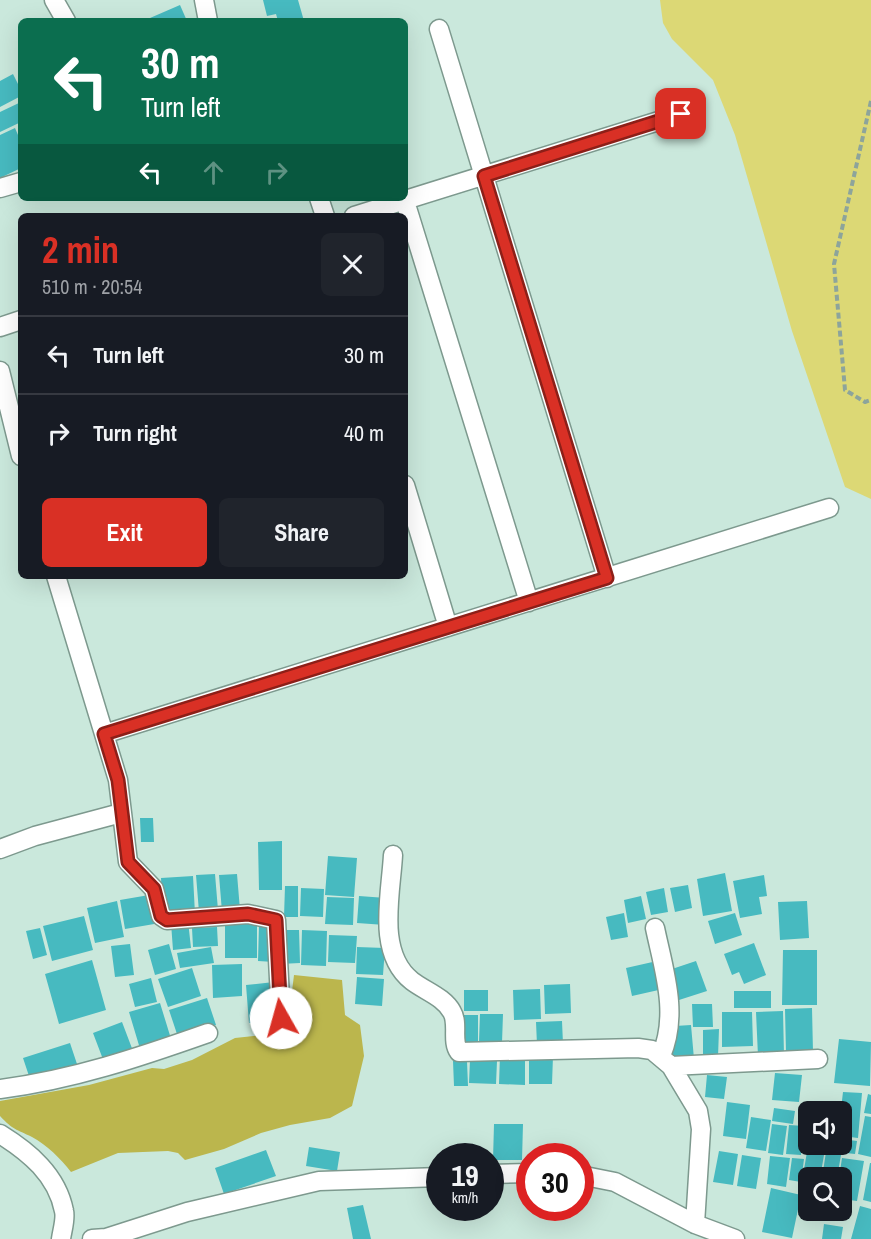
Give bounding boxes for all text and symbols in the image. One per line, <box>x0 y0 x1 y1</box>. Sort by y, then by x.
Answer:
text: 30 m <box>141 35 220 91</box>
icon: left <box>42 42 120 120</box>
pin <box>655 88 706 139</box>
text: Turn left <box>141 89 220 125</box>
icon: arrive <box>664 97 697 130</box>
icon: left <box>134 156 167 189</box>
icon: ahead <box>197 156 230 189</box>
icon: right <box>260 156 293 189</box>
text: 2 min <box>42 226 119 274</box>
button: close <box>321 233 384 296</box>
text: 510 m · 20:54 <box>42 273 142 300</box>
icon: left <box>42 339 75 372</box>
text: Turn left <box>93 340 164 370</box>
text: 30 m <box>344 340 384 370</box>
icon: right <box>42 417 75 450</box>
text: Turn right <box>93 418 177 448</box>
text: 40 m <box>344 418 384 448</box>
button: Exit <box>42 498 207 567</box>
button: Share <box>219 498 384 567</box>
position arrow <box>249 986 313 1050</box>
map controls <box>798 1101 852 1221</box>
button: sound <box>798 1101 852 1155</box>
speed limit sign: 30 <box>516 1143 594 1221</box>
text: 19 <box>451 1155 479 1195</box>
button: search <box>798 1167 852 1221</box>
text: km/h <box>452 1187 478 1208</box>

